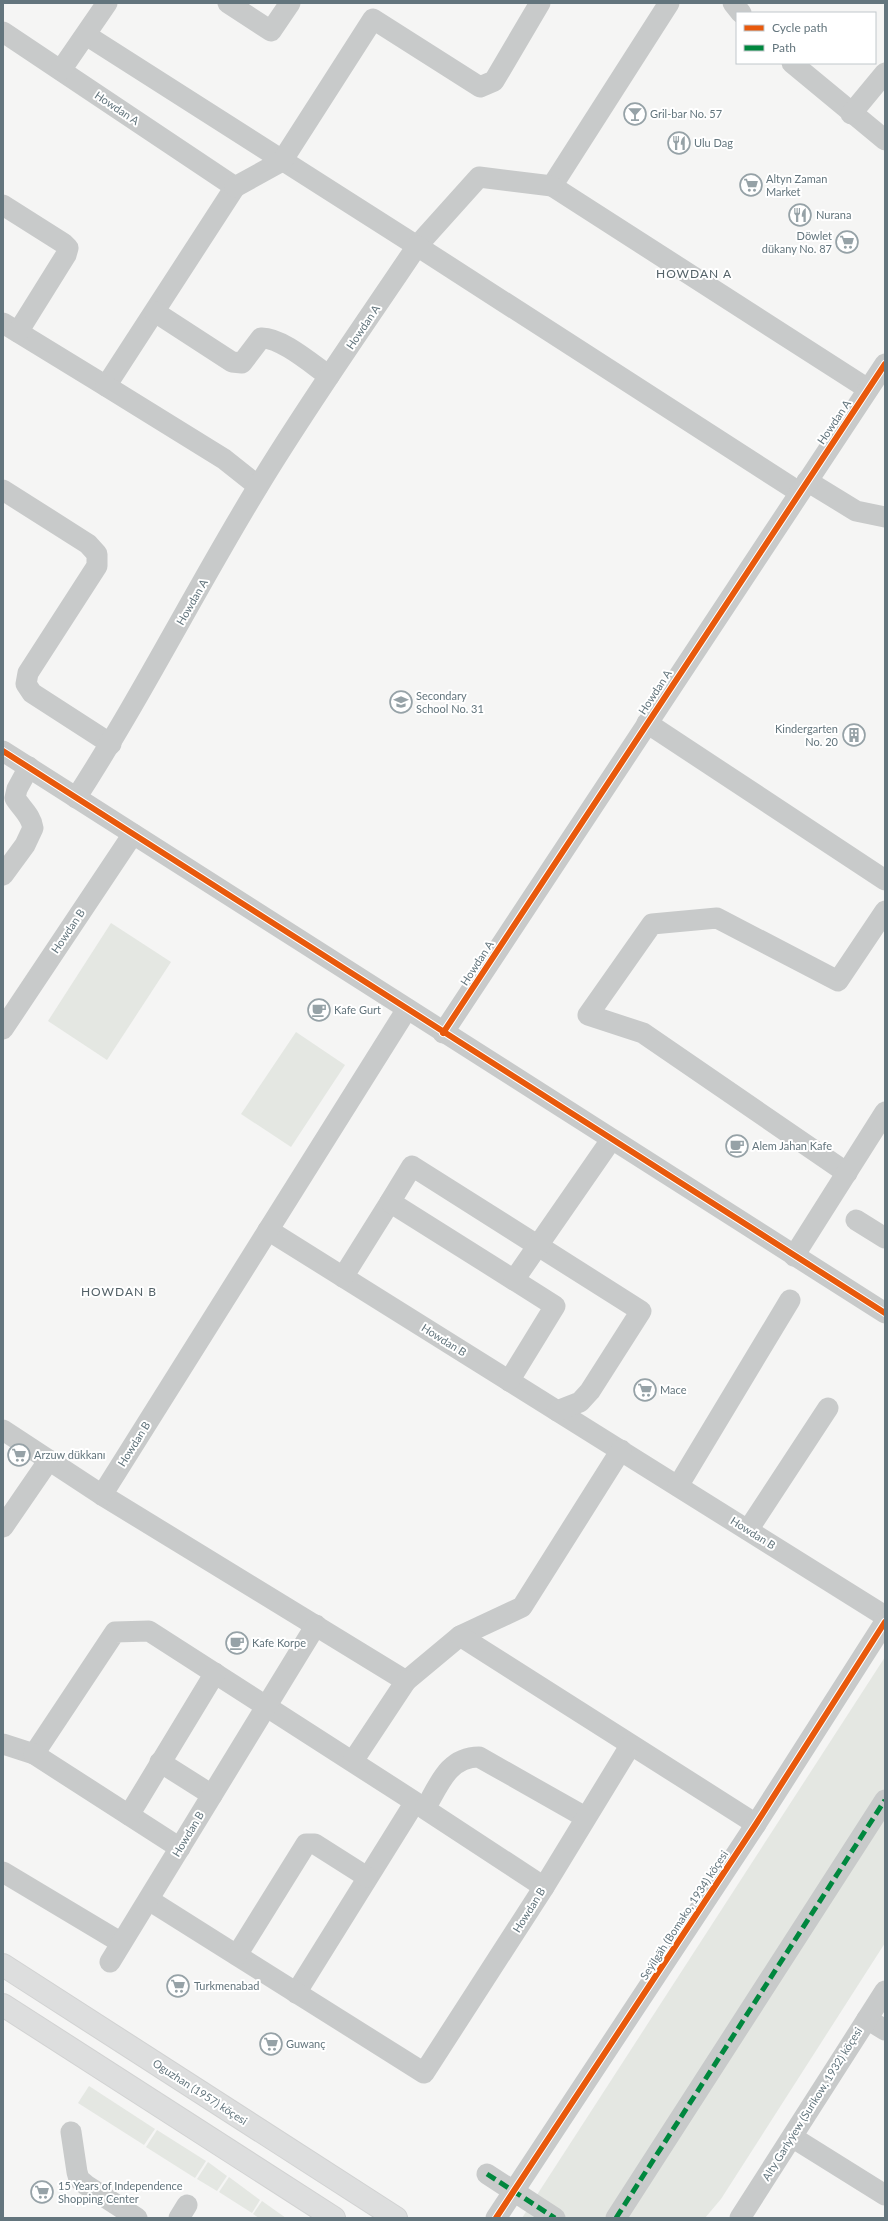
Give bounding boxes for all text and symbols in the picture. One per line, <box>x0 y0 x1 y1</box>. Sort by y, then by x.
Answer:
legend <box>736 12 876 64</box>
text: Cycle path <box>772 20 827 35</box>
text: Path <box>772 40 796 55</box>
street label: Howdan A <box>93 88 142 127</box>
bar icon: Gril-bar No. 57 <box>622 101 648 127</box>
place label: Gril-bar No. 57 <box>650 107 722 120</box>
restaurant icon: Ulu Dag <box>666 130 692 156</box>
place label: Ulu Dag <box>694 136 733 149</box>
supermarket icon: Altyn Zaman Market <box>738 172 764 198</box>
place label: Altyn Zaman Market <box>766 172 827 198</box>
restaurant icon: Nurana <box>787 202 813 228</box>
place label: Nurana <box>816 208 851 221</box>
place label: Döwlet dükany No. 87 <box>762 229 832 255</box>
supermarket icon: Döwlet dükany No. 87 <box>834 229 860 255</box>
district label: HOWDAN A <box>656 266 732 281</box>
street label: Howdan A <box>343 302 382 351</box>
street label: Howdan A <box>814 397 853 446</box>
street label: Howdan A <box>173 576 210 627</box>
street label: Howdan A <box>635 667 674 716</box>
school or university icon: Secondary School No. 31 <box>388 689 414 715</box>
place label: Secondary School No. 31 <box>416 689 484 715</box>
place label: Kindergarten No. 20 <box>775 722 839 748</box>
building icon: Kindergarten No. 20 <box>841 722 867 748</box>
street label: Howdan B <box>48 906 87 955</box>
street label: Howdan A <box>457 938 496 987</box>
cafe icon: Kafe Gurt <box>306 997 332 1023</box>
place label: Kafe Gurt <box>334 1003 381 1016</box>
cafe icon: Alem Jahan Kafe <box>724 1133 750 1159</box>
place label: Alem Jahan Kafe <box>752 1139 832 1152</box>
district label: HOWDAN B <box>81 1284 157 1299</box>
street label: Howdan B <box>419 1321 469 1359</box>
supermarket icon: Mace <box>632 1377 658 1403</box>
place label: Mace <box>660 1383 687 1396</box>
street label: Howdan B <box>115 1419 153 1469</box>
supermarket icon: Arzuw dükkanı <box>6 1442 32 1468</box>
place label: Arzuw dükkanı <box>34 1448 106 1461</box>
street label: Howdan B <box>728 1514 778 1552</box>
cafe icon: Kafe Korpe <box>224 1630 250 1656</box>
place label: Kafe Korpe <box>252 1636 306 1649</box>
street label: Howdan B <box>169 1809 206 1859</box>
street label: Seýilgäh (Bomako, 1934) köçesi <box>637 1847 730 1982</box>
street label: Howdan B <box>510 1885 548 1935</box>
supermarket icon: Turkmenabad <box>165 1973 191 1999</box>
place label: Turkmenabad <box>194 1979 259 1992</box>
street label: Alty Garlyýew (Surikow, 1932) köçesi <box>759 2024 865 2183</box>
supermarket icon: Guwanç <box>258 2031 284 2057</box>
place label: Guwanç <box>286 2037 326 2050</box>
street label: Oguzhan (1957) köçesi <box>151 2056 250 2127</box>
supermarket icon: 15 Years of Independence Shopping Center <box>29 2179 55 2205</box>
place label: 15 Years of Independence Shopping Center <box>58 2179 183 2205</box>

